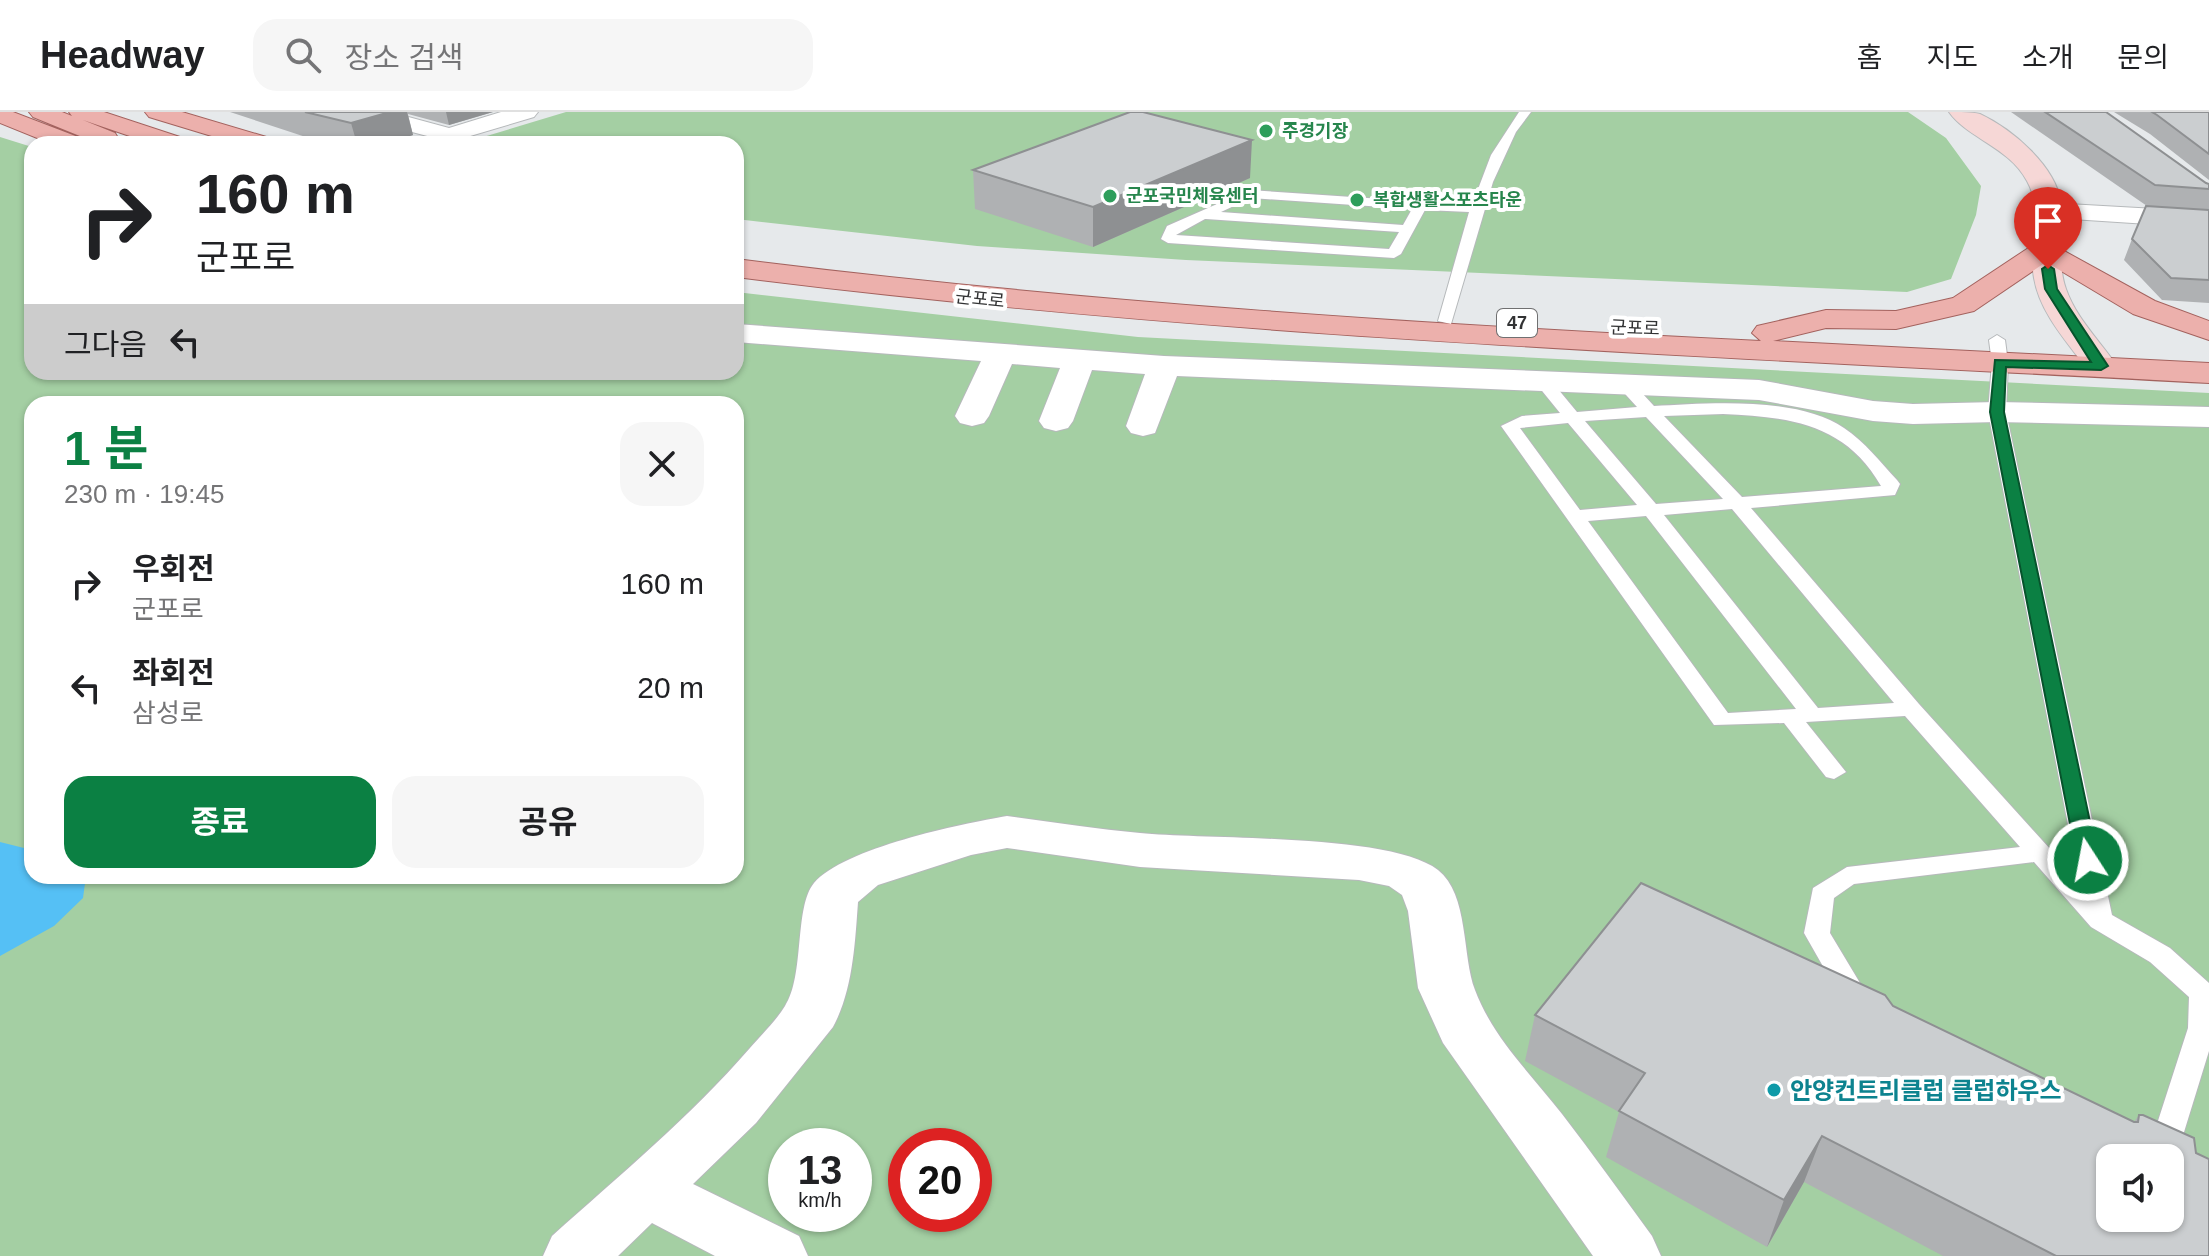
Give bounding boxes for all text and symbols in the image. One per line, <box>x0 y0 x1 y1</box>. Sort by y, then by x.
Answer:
search box <box>253 19 813 91</box>
icon: search <box>281 33 325 77</box>
text: Headway <box>40 34 205 76</box>
text: 장소 검색 <box>345 41 464 74</box>
text: 홈 <box>1857 42 1882 73</box>
text: 지도 <box>1926 42 1978 73</box>
text: 소개 <box>2022 42 2073 73</box>
text: 문의 <box>2117 42 2169 73</box>
place label: 주경기장 <box>1282 121 1349 141</box>
marker: 주경기장 <box>1257 122 1275 140</box>
text: 160 m <box>196 162 355 225</box>
icon: right <box>64 168 168 272</box>
place label: 군포국민체육센터 <box>1126 186 1258 206</box>
marker: 군포국민체육센터 <box>1101 187 1119 205</box>
pin <box>2014 187 2082 269</box>
place label: 복합생활스포츠타운 <box>1373 190 1522 210</box>
marker: 복합생활스포츠타운 <box>1348 191 1366 209</box>
icon: arrive <box>2026 199 2070 243</box>
text: 군포로 <box>196 237 295 278</box>
street label: 군포로 <box>954 286 1006 312</box>
road number: 47 <box>1497 309 1537 337</box>
street label: 군포로 <box>1610 317 1660 339</box>
icon: left <box>163 320 207 364</box>
text: 그다음 <box>64 328 147 361</box>
text: 1 분 <box>64 422 148 475</box>
button: close <box>620 422 704 506</box>
text: 230 m · 19:45 <box>64 479 224 509</box>
text: 우회전 <box>132 552 215 585</box>
icon: right <box>64 562 108 606</box>
text: 160 m <box>621 567 704 600</box>
text: 군포로 <box>132 594 204 624</box>
text: 좌회전 <box>132 656 215 689</box>
icon: left <box>64 666 108 710</box>
text: 20 m <box>637 671 704 704</box>
text: 삼성로 <box>132 698 204 728</box>
button: 종료 <box>64 776 376 868</box>
button: 공유 <box>392 776 704 868</box>
position arrow <box>2046 818 2130 902</box>
place label: 안양컨트리클럽 클럽하우스 <box>1790 1077 2062 1104</box>
marker: 안양컨트리클럽 클럽하우스 <box>1765 1081 1783 1099</box>
speed limit sign: 20 <box>888 1128 992 1232</box>
map controls <box>2096 1144 2184 1232</box>
button: sound <box>2096 1144 2184 1232</box>
text: 13 <box>798 1148 842 1192</box>
text: km/h <box>798 1189 842 1211</box>

